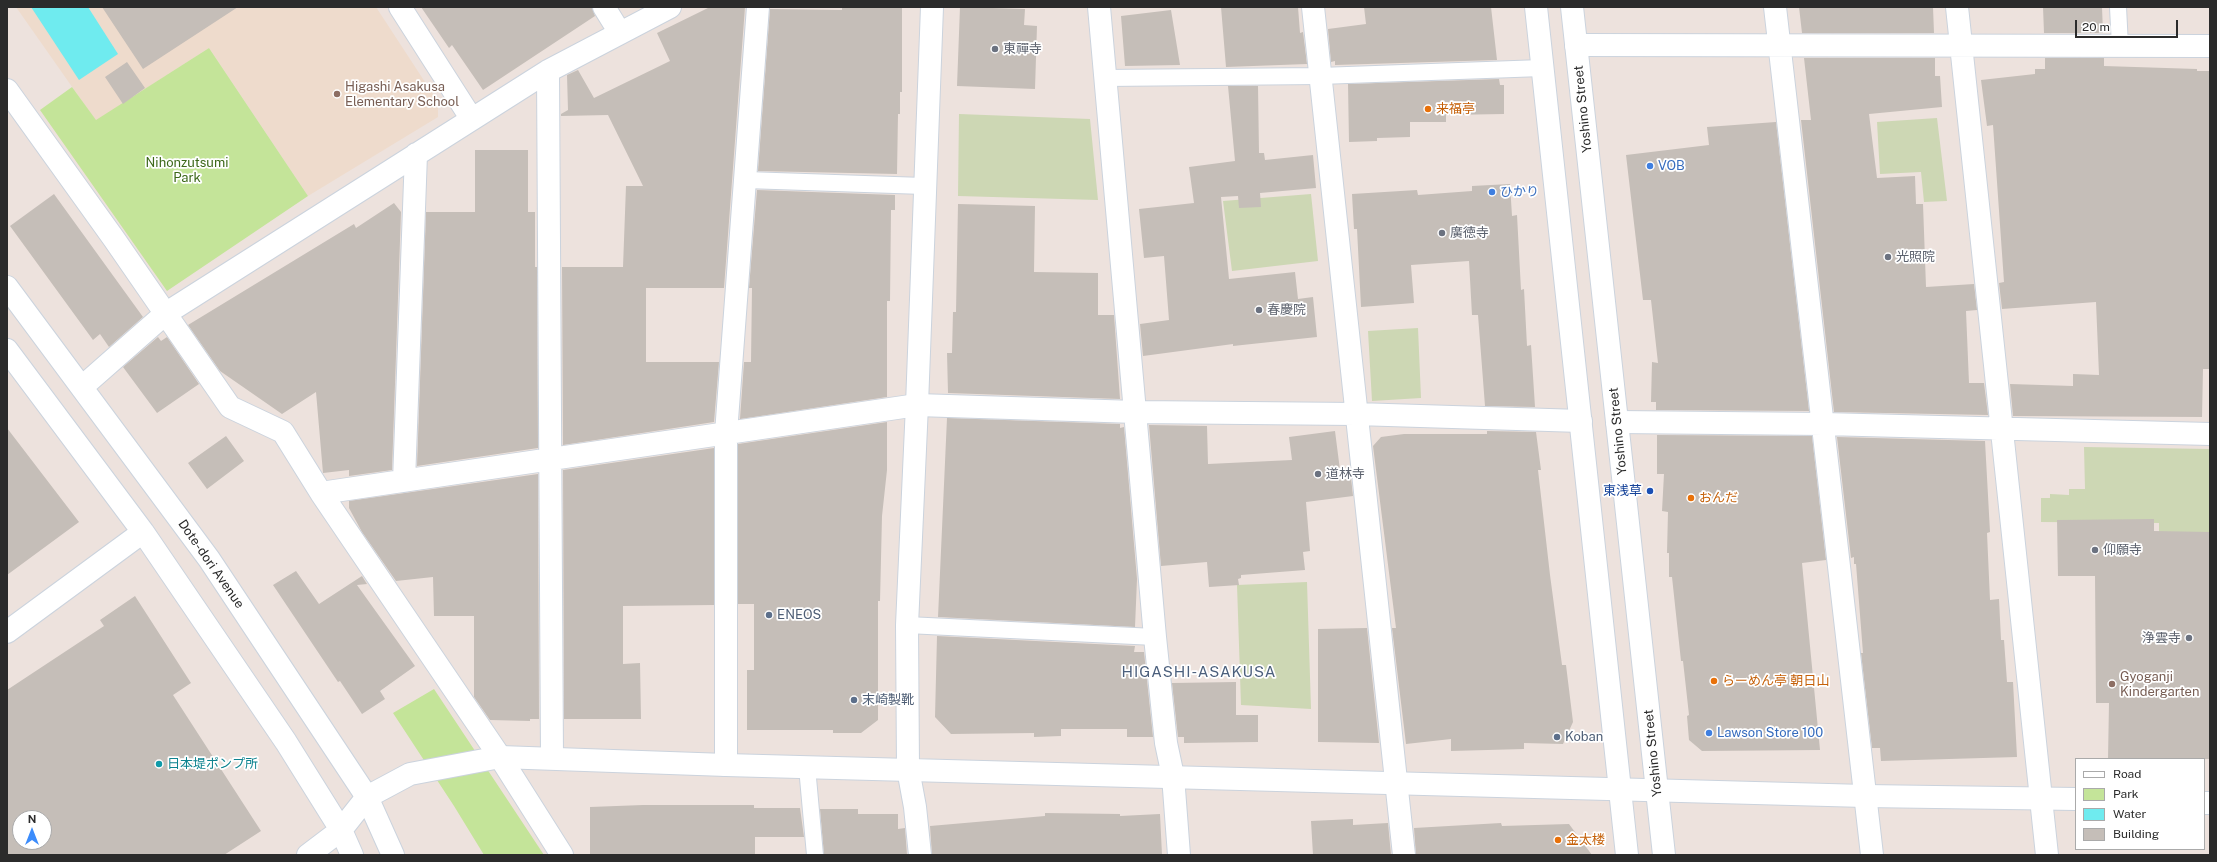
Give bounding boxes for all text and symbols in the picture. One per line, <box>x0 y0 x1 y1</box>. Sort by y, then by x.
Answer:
scale bar <box>2077 12 2180 38</box>
text: 20 m <box>2082 20 2110 34</box>
place label: 東禪寺 <box>1003 41 1042 57</box>
marker: 東禪寺 <box>990 44 1000 54</box>
street label: Yoshino Street <box>1571 65 1595 153</box>
place label: Higashi Asakusa Elementary School <box>345 79 459 110</box>
marker: Higashi Asakusa Elementary School <box>332 89 342 99</box>
place label: 来福亭 <box>1436 101 1475 117</box>
marker: 来福亭 <box>1423 104 1433 114</box>
park label: Nihonzutsumi Park <box>146 155 228 186</box>
place label: VOB <box>1658 158 1685 174</box>
marker: VOB <box>1645 161 1655 171</box>
place label: ひかり <box>1500 184 1539 200</box>
marker: ひかり <box>1487 187 1497 197</box>
place label: 廣徳寺 <box>1450 225 1489 241</box>
marker: 廣徳寺 <box>1437 228 1447 238</box>
place label: 光照院 <box>1896 249 1935 265</box>
marker: 光照院 <box>1883 252 1893 262</box>
place label: 春慶院 <box>1267 302 1306 318</box>
marker: 春慶院 <box>1254 305 1264 315</box>
street label: Yoshino Street <box>1606 387 1630 475</box>
place label: 道林寺 <box>1326 466 1365 482</box>
marker: 道林寺 <box>1313 469 1323 479</box>
place label: 東浅草 <box>1603 483 1642 499</box>
marker: 東浅草 <box>1645 486 1655 496</box>
place label: おんだ <box>1699 490 1738 506</box>
marker: おんだ <box>1686 493 1696 503</box>
street label: Dote-dori Avenue <box>175 517 247 611</box>
place label: 仰願寺 <box>2103 542 2142 558</box>
marker: 仰願寺 <box>2090 545 2100 555</box>
place label: ENEOS <box>777 607 821 623</box>
marker: ENEOS <box>764 610 774 620</box>
place label: 浄雲寺 <box>2142 630 2181 646</box>
marker: 浄雲寺 <box>2184 633 2194 643</box>
district label: HIGASHI-ASAKUSA <box>1121 663 1277 681</box>
place label: Gyoganji Kindergarten <box>2120 669 2199 700</box>
place label: らーめん亭 朝日山 <box>1722 673 1829 689</box>
marker: らーめん亭 朝日山 <box>1709 676 1719 686</box>
marker: Gyoganji Kindergarten <box>2107 679 2117 689</box>
place label: 末崎製靴 <box>862 692 914 708</box>
marker: 末崎製靴 <box>849 695 859 705</box>
street label: Yoshino Street <box>1641 709 1665 797</box>
place label: Lawson Store 100 <box>1717 725 1823 741</box>
marker: Lawson Store 100 <box>1704 728 1714 738</box>
place label: Koban <box>1565 729 1603 745</box>
marker: Koban <box>1552 732 1562 742</box>
place label: 日本堤ポンプ所 <box>167 756 258 772</box>
legend <box>2075 758 2205 850</box>
marker: 日本堤ポンプ所 <box>154 759 164 769</box>
text: Road <box>2113 767 2141 781</box>
text: Park <box>2113 787 2139 801</box>
text: Water <box>2113 807 2146 821</box>
north arrow <box>12 810 52 850</box>
text: N <box>28 813 36 825</box>
text: Building <box>2113 827 2159 841</box>
place label: 金太楼 <box>1566 832 1605 848</box>
marker: 金太楼 <box>1553 835 1563 845</box>

